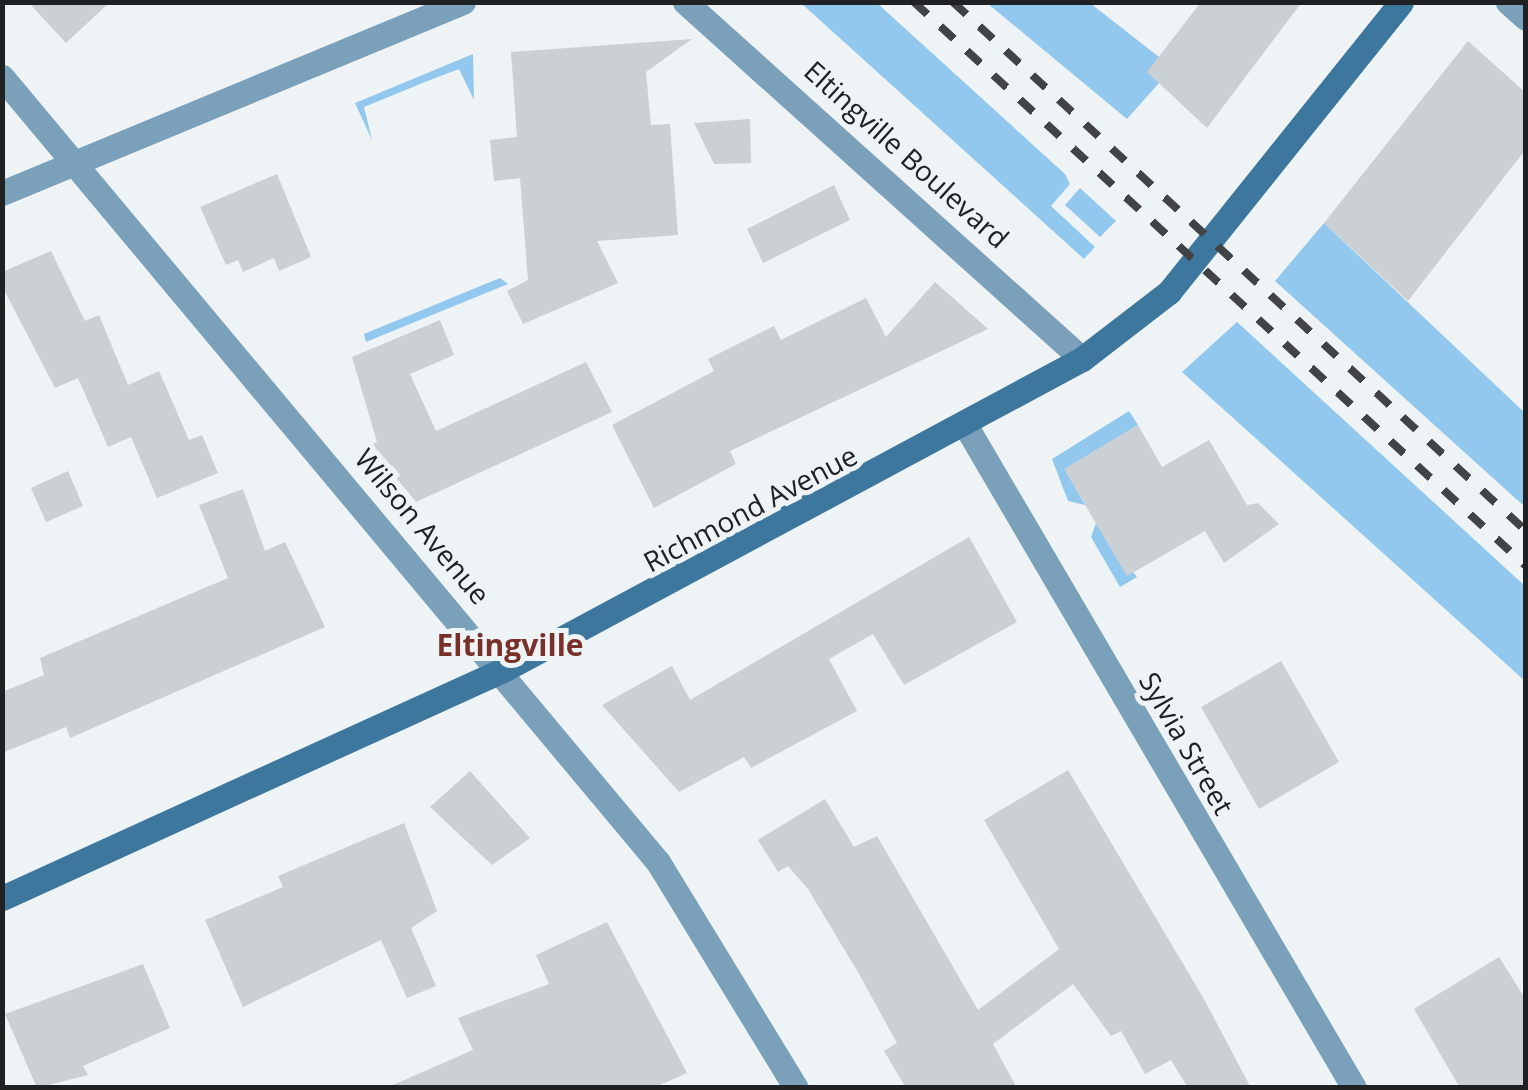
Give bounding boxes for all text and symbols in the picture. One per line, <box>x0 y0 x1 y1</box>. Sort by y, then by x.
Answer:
street label: Eltingville Boulevard <box>798 53 1016 255</box>
street label: Richmond Avenue <box>638 438 862 578</box>
street label: Wilson Avenue <box>348 442 498 610</box>
district label: Eltingville <box>436 627 584 663</box>
street label: Sylvia Street <box>1133 666 1241 820</box>

